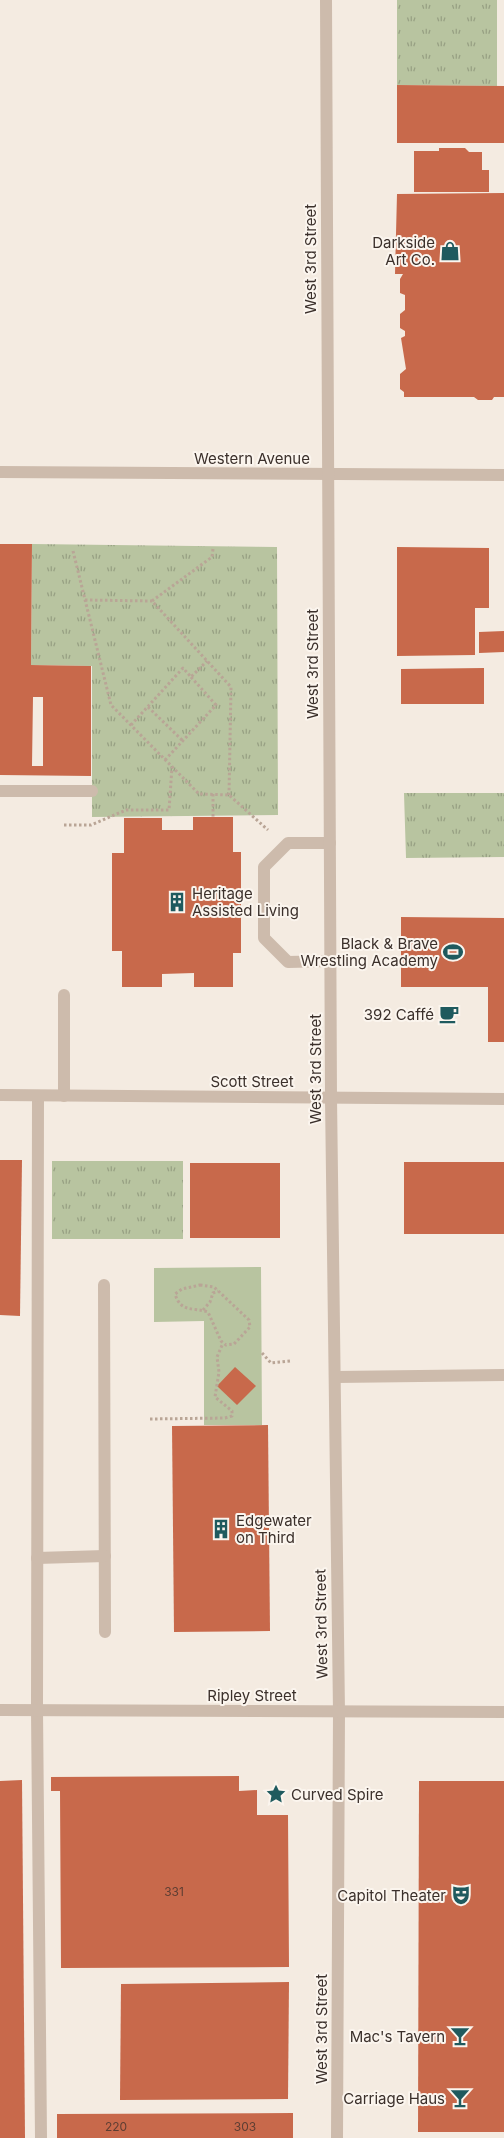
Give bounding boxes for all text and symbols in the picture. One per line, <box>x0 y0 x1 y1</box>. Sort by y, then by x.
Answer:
street label: West 3rd Street <box>301 204 320 314</box>
place label: Darkside Art Co. <box>372 233 435 269</box>
shop icon: Darkside Art Co. <box>439 240 461 262</box>
street label: Western Avenue <box>194 449 310 468</box>
street label: West 3rd Street <box>303 609 322 719</box>
place label: Heritage Assisted Living <box>192 884 299 920</box>
building icon: Heritage Assisted Living <box>166 891 188 913</box>
place label: Black & Brave Wrestling Academy <box>300 934 439 970</box>
sports icon: Black & Brave Wrestling Academy <box>442 941 464 963</box>
cafe icon: 392 Caffé <box>438 1003 460 1025</box>
place label: 392 Caffé <box>364 1005 434 1024</box>
street label: West 3rd Street <box>306 1014 325 1124</box>
street label: Scott Street <box>210 1072 294 1091</box>
place label: Edgewater on Third <box>236 1511 312 1547</box>
building icon: Edgewater on Third <box>210 1518 232 1540</box>
street label: West 3rd Street <box>311 1569 331 1679</box>
street label: Ripley Street <box>207 1686 297 1705</box>
place icon: Curved Spire <box>265 1783 287 1805</box>
place label: Curved Spire <box>291 1785 384 1804</box>
house number: 331 <box>164 1884 184 1899</box>
theatre icon: Capitol Theater <box>450 1884 472 1906</box>
place label: Capitol Theater <box>337 1886 446 1905</box>
street label: West 3rd Street <box>312 1974 331 2084</box>
bar icon: Mac's Tavern <box>449 2025 471 2047</box>
place label: Mac's Tavern <box>350 2027 445 2046</box>
bar icon: Carriage Haus <box>449 2087 471 2109</box>
place label: Carriage Haus <box>343 2089 445 2108</box>
house number: 220 <box>105 2119 127 2134</box>
house number: 303 <box>234 2119 256 2134</box>

